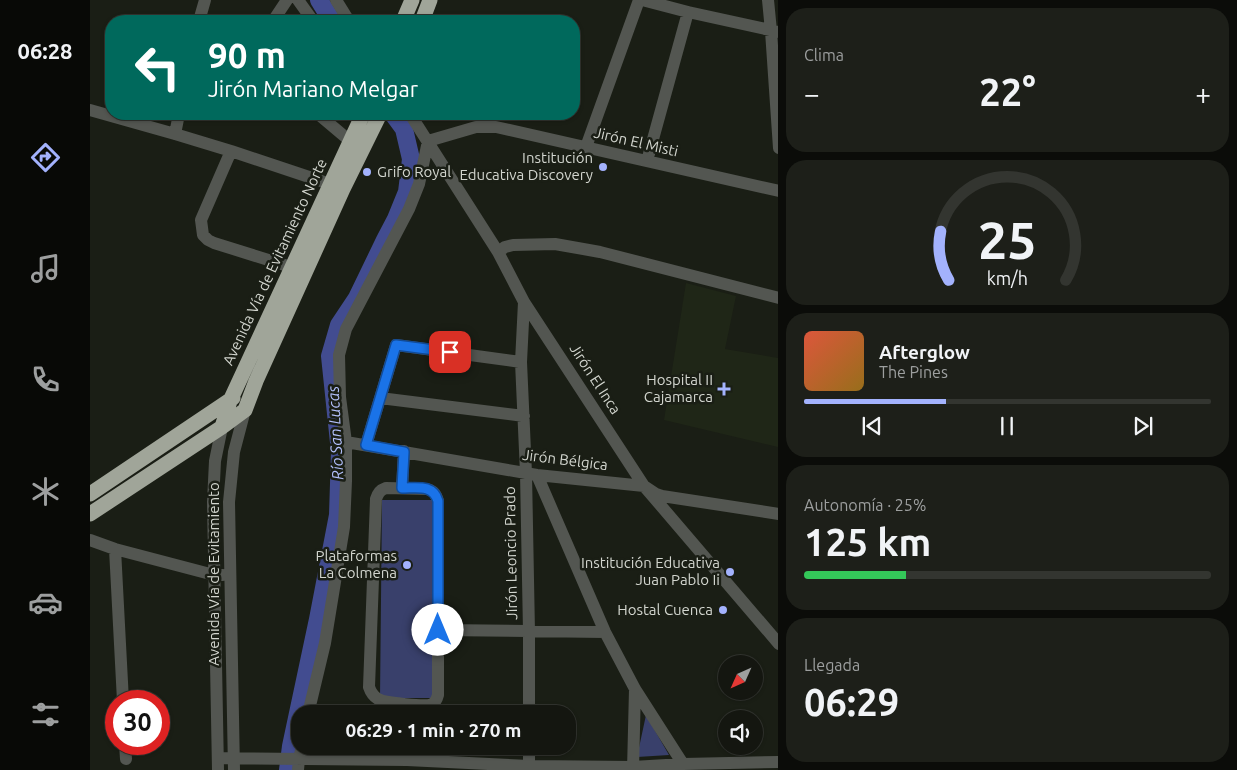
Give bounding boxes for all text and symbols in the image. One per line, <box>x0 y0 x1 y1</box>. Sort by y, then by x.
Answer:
icon: left <box>125 35 190 100</box>
text: 90 m <box>208 35 286 75</box>
text: 06:28 <box>17 38 73 63</box>
text: Clima <box>804 46 844 64</box>
text: 22° <box>979 71 1036 113</box>
text: Jirón Mariano Melgar <box>208 76 418 101</box>
text: − <box>804 78 820 109</box>
text: + <box>1195 78 1211 109</box>
street label: Jirón El Misti <box>592 124 680 159</box>
icon: directions <box>28 140 63 175</box>
place label: Institución Educativa Discovery <box>460 149 593 183</box>
street label: Avenida Vía de Evitamiento Norte <box>219 156 330 368</box>
marker: Institución Educativa Discovery <box>597 161 609 173</box>
place label: Grifo Royal <box>377 163 451 180</box>
marker: Grifo Royal <box>361 166 373 178</box>
text: 25 <box>978 211 1037 269</box>
icon: music <box>28 251 63 286</box>
text: km/h <box>987 268 1028 288</box>
pin <box>429 331 471 373</box>
icon: arrive <box>436 338 464 366</box>
street label: Jirón El Inca <box>566 340 624 417</box>
text: Afterglow <box>879 341 970 363</box>
icon: phone <box>28 362 63 397</box>
text: The Pines <box>879 363 948 381</box>
place label: Hospital II Cajamarca <box>644 371 713 405</box>
marker: Hospital II Cajamarca <box>717 382 731 396</box>
water label: Río San Lucas <box>324 385 346 481</box>
icon: previous <box>858 412 886 440</box>
icon: pause <box>993 412 1021 440</box>
icon: next <box>1129 412 1157 440</box>
street label: Jirón Bélgica <box>521 446 609 473</box>
icon: climate <box>28 474 63 509</box>
street label: Avenida Vía de Evitamiento <box>205 482 222 666</box>
street label: Jirón Leoncio Prado <box>501 486 520 620</box>
text: Autonomía · 25% <box>804 496 926 514</box>
text: 125 km <box>804 521 931 563</box>
place label: Plataformas La Colmena <box>315 547 397 581</box>
place label: Institución Educativa Juan Pablo Ii <box>581 554 720 588</box>
marker: Plataformas La Colmena <box>401 559 413 571</box>
marker: Institución Educativa Juan Pablo Ii <box>724 566 736 578</box>
icon: car <box>28 585 63 620</box>
place label: Hostal Cuenca <box>617 601 713 618</box>
position arrow <box>411 603 463 655</box>
marker: Hostal Cuenca <box>717 604 729 616</box>
north arrow <box>718 655 762 700</box>
map controls <box>718 655 763 755</box>
text: Llegada <box>804 656 860 674</box>
text: 06:29 <box>804 681 899 723</box>
speed limit sign: 30 <box>105 690 170 755</box>
icon: filters <box>28 697 63 732</box>
button: sound <box>718 710 763 755</box>
text: 06:29 · 1 min · 270 m <box>346 719 521 741</box>

